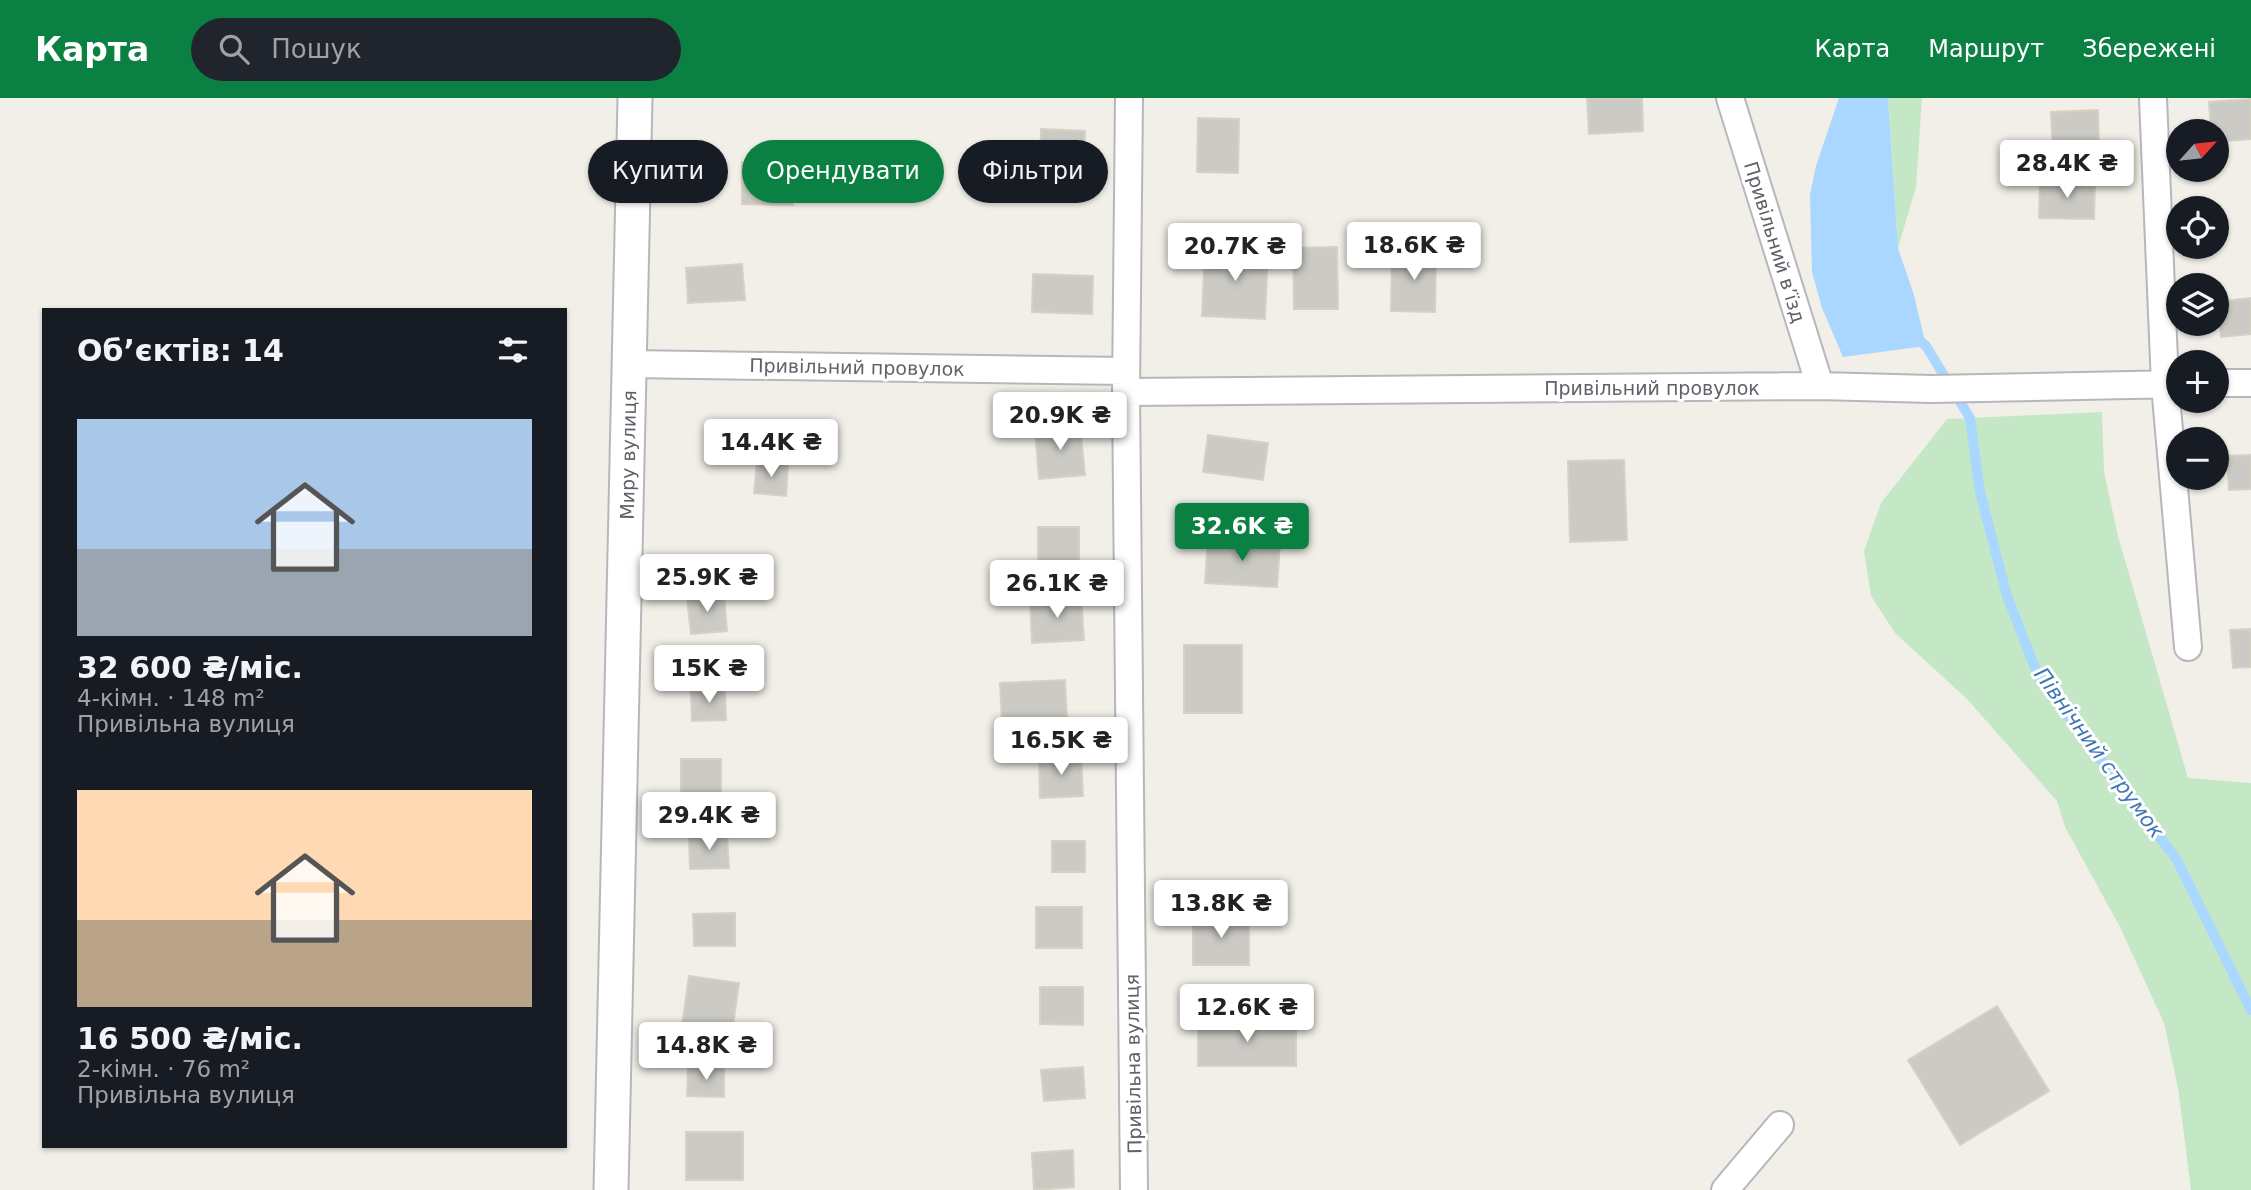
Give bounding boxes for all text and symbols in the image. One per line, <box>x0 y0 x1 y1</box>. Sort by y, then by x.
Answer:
search box <box>191 18 681 81</box>
text: Карта <box>35 30 149 69</box>
icon: search <box>215 30 253 68</box>
text: Пошук <box>271 34 362 64</box>
text: Карта <box>1815 35 1890 63</box>
text: Маршрут <box>1928 35 2044 63</box>
text: Збережені <box>2082 35 2216 63</box>
north arrow <box>2166 119 2230 182</box>
map controls <box>2166 119 2229 490</box>
chip: Купити <box>588 140 728 203</box>
chip: Орендувати <box>742 140 944 203</box>
chip: Фільтри <box>958 140 1108 203</box>
pin: 28.4K ₴ <box>2002 140 2132 200</box>
text: 28.4K ₴ <box>2016 150 2118 176</box>
street label: Привільний в’їзд <box>1740 159 1810 325</box>
button: locate <box>2166 196 2229 259</box>
pin: 18.6K ₴ <box>1349 222 1479 282</box>
pin: 20.7K ₴ <box>1170 223 1300 283</box>
text: 18.6K ₴ <box>1363 232 1465 258</box>
text: 20.7K ₴ <box>1184 233 1286 259</box>
button: layers <box>2166 273 2229 336</box>
icon: filters <box>494 331 532 369</box>
text: Об’єктів: 14 <box>77 333 284 368</box>
button: + <box>2166 350 2229 413</box>
street label: Привільний провулок <box>749 354 965 380</box>
street label: Привільний провулок <box>1544 377 1760 399</box>
street label: Миру вулиця <box>616 390 640 520</box>
pin: 20.9K ₴ <box>995 392 1125 452</box>
text: 20.9K ₴ <box>1009 402 1111 428</box>
pin: 14.4K ₴ <box>706 420 836 479</box>
button: − <box>2166 427 2229 490</box>
text: 14.4K ₴ <box>720 429 822 455</box>
icon: home <box>242 464 368 590</box>
pin: 32.6K ₴ <box>1177 504 1307 563</box>
text: 32.6K ₴ <box>1191 513 1293 539</box>
pin: 25.9K ₴ <box>642 554 772 614</box>
pin: 26.1K ₴ <box>992 560 1122 620</box>
text: 25.9K ₴ <box>656 564 758 590</box>
text: 26.1K ₴ <box>1006 570 1108 596</box>
pin: 15K ₴ <box>660 646 758 705</box>
text: 32 600 ₴/міс. <box>77 650 303 685</box>
text: 15K ₴ <box>670 655 748 681</box>
water label: Північний струмок <box>2029 663 2169 843</box>
text: 4-кімн. · 148 m² <box>77 685 265 711</box>
text: Привільна вулиця <box>77 711 295 737</box>
pin: 16.5K ₴ <box>996 718 1126 777</box>
text: 16.5K ₴ <box>1010 727 1112 753</box>
pin: 29.4K ₴ <box>644 792 774 852</box>
text: 29.4K ₴ <box>658 802 760 828</box>
icon: home <box>242 835 368 961</box>
pin: 13.8K ₴ <box>1156 880 1286 940</box>
text: 13.8K ₴ <box>1170 890 1272 916</box>
street label: Привільна вулиця <box>1120 974 1146 1154</box>
pin: 12.6K ₴ <box>1182 984 1312 1044</box>
text: 12.6K ₴ <box>1196 994 1298 1020</box>
text: 16 500 ₴/міс. <box>77 1021 303 1056</box>
pin: 14.8K ₴ <box>641 1023 771 1082</box>
text: 14.8K ₴ <box>655 1032 757 1058</box>
text: 2-кімн. · 76 m² <box>77 1056 250 1082</box>
text: Привільна вулиця <box>77 1082 295 1108</box>

